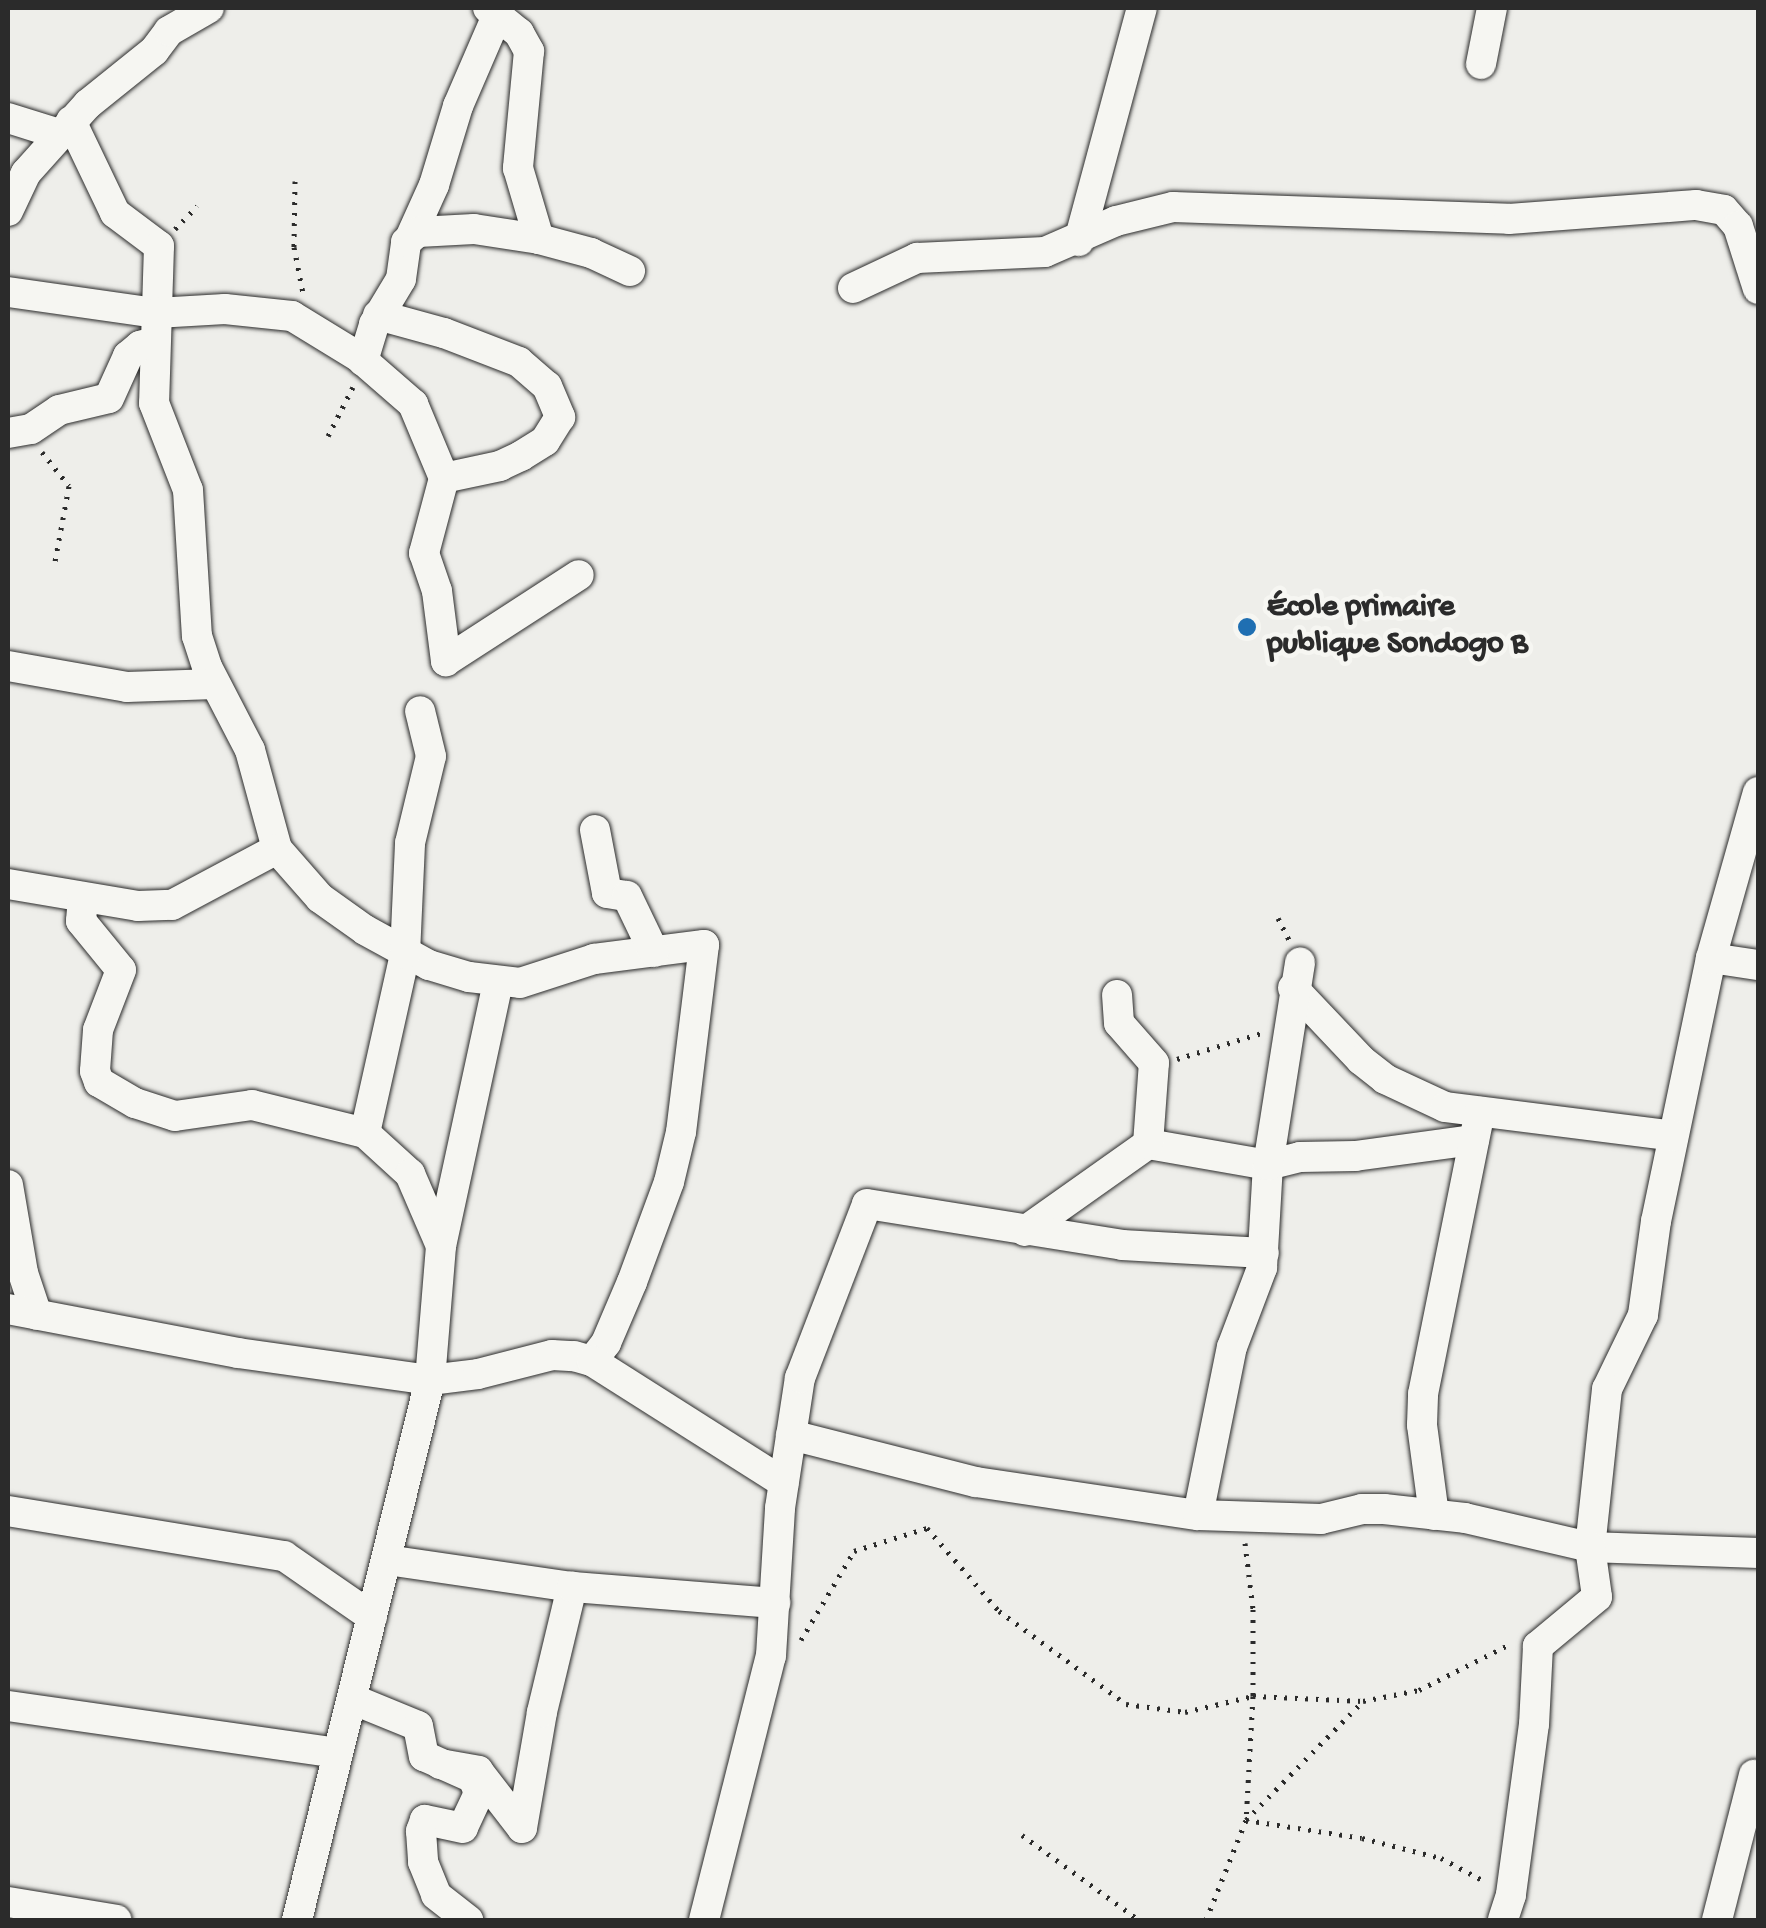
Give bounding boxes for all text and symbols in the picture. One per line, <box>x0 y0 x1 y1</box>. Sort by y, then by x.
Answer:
place label: École primaire publique Sondogo B <box>1267 590 1528 665</box>
marker: École primaire publique Sondogo B <box>1236 616 1258 638</box>

